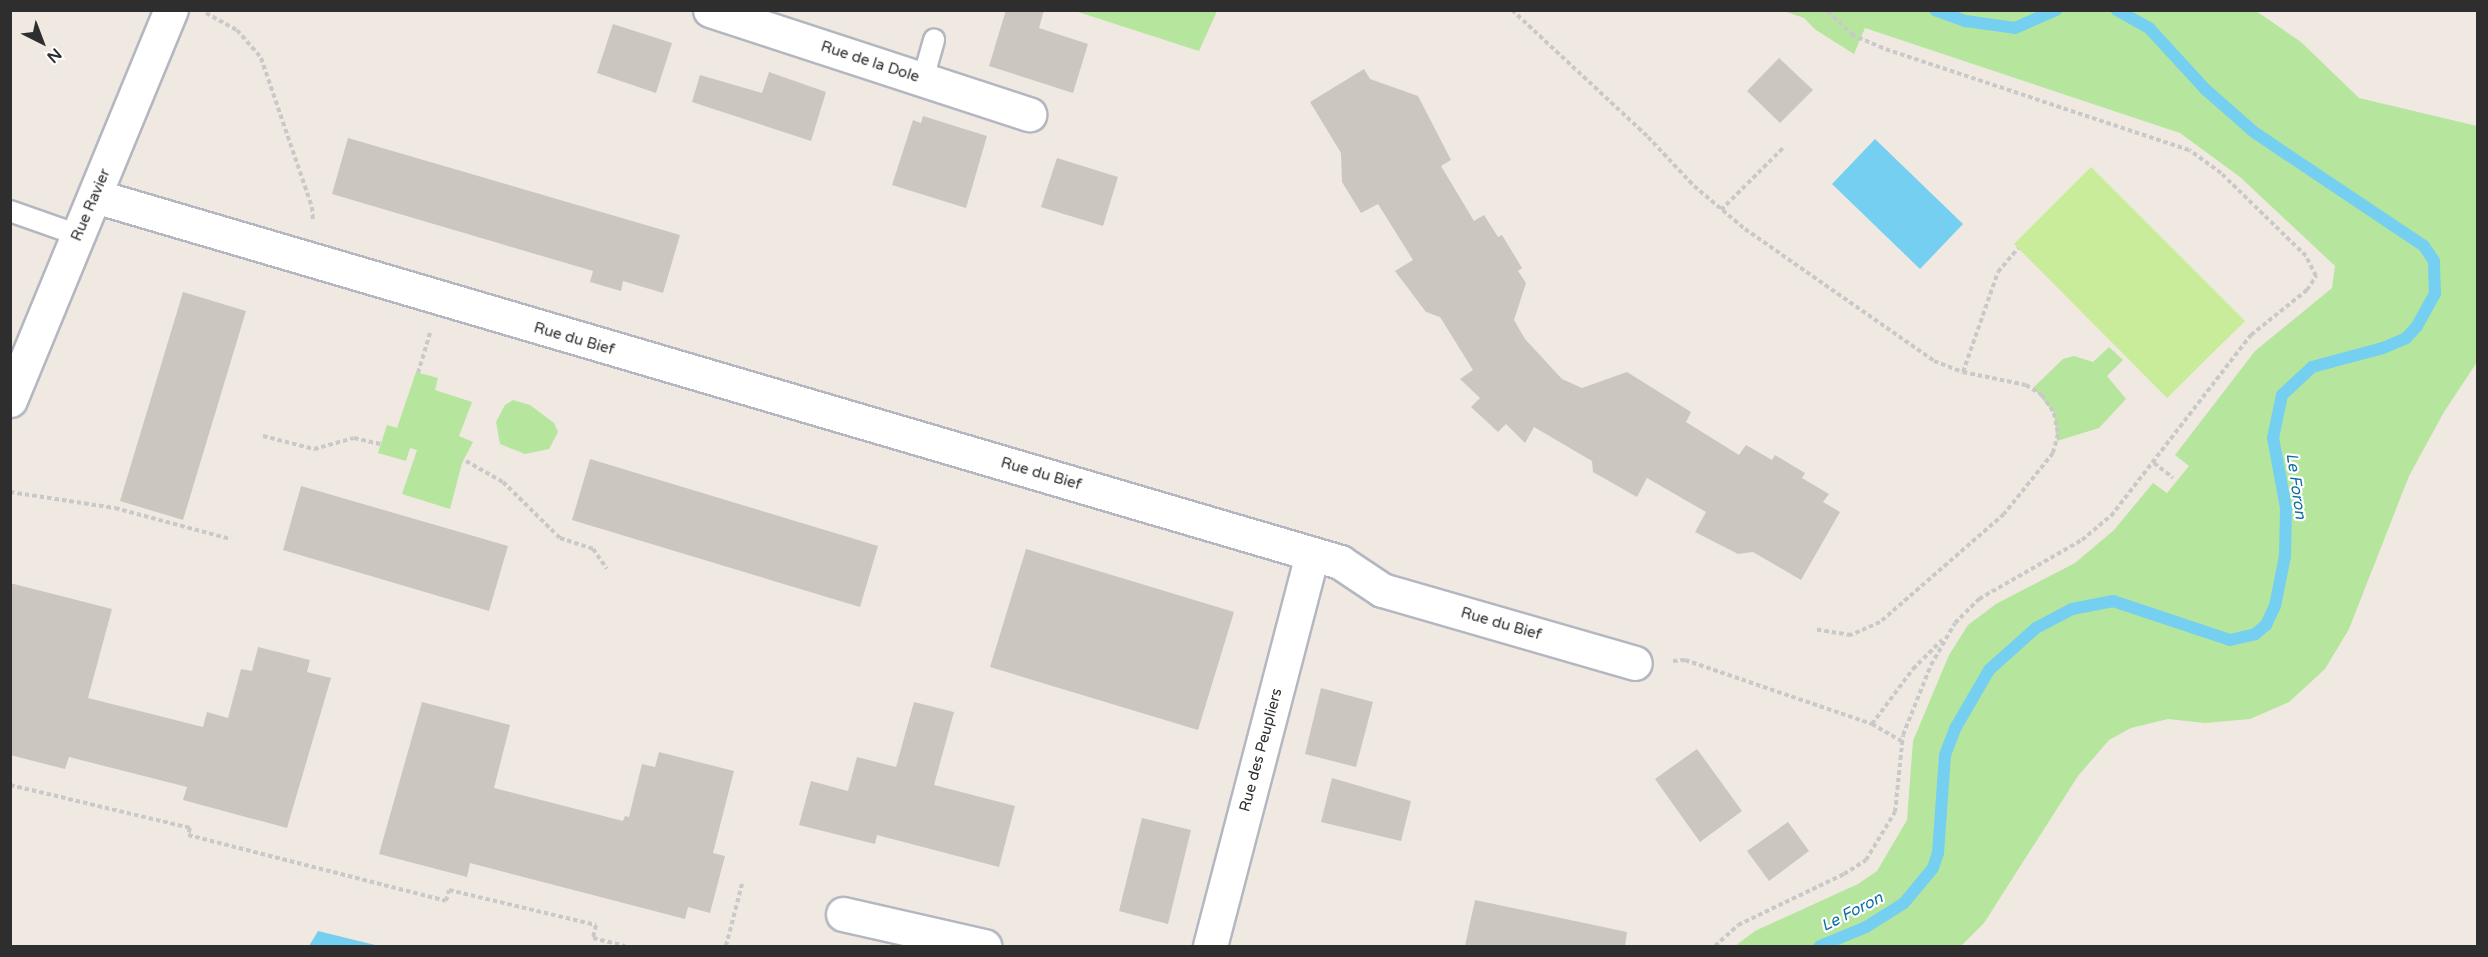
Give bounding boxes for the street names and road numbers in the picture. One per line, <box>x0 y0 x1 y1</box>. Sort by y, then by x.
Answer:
street label: Rue de la Dole <box>819 38 921 86</box>
street label: Rue Ravier <box>68 166 114 244</box>
street label: Rue du Bief <box>532 319 616 359</box>
street label: Rue du Bief <box>999 454 1083 494</box>
street label: Rue du Bief <box>1459 604 1543 644</box>
street label: Rue des Peupliers <box>1236 686 1286 814</box>

